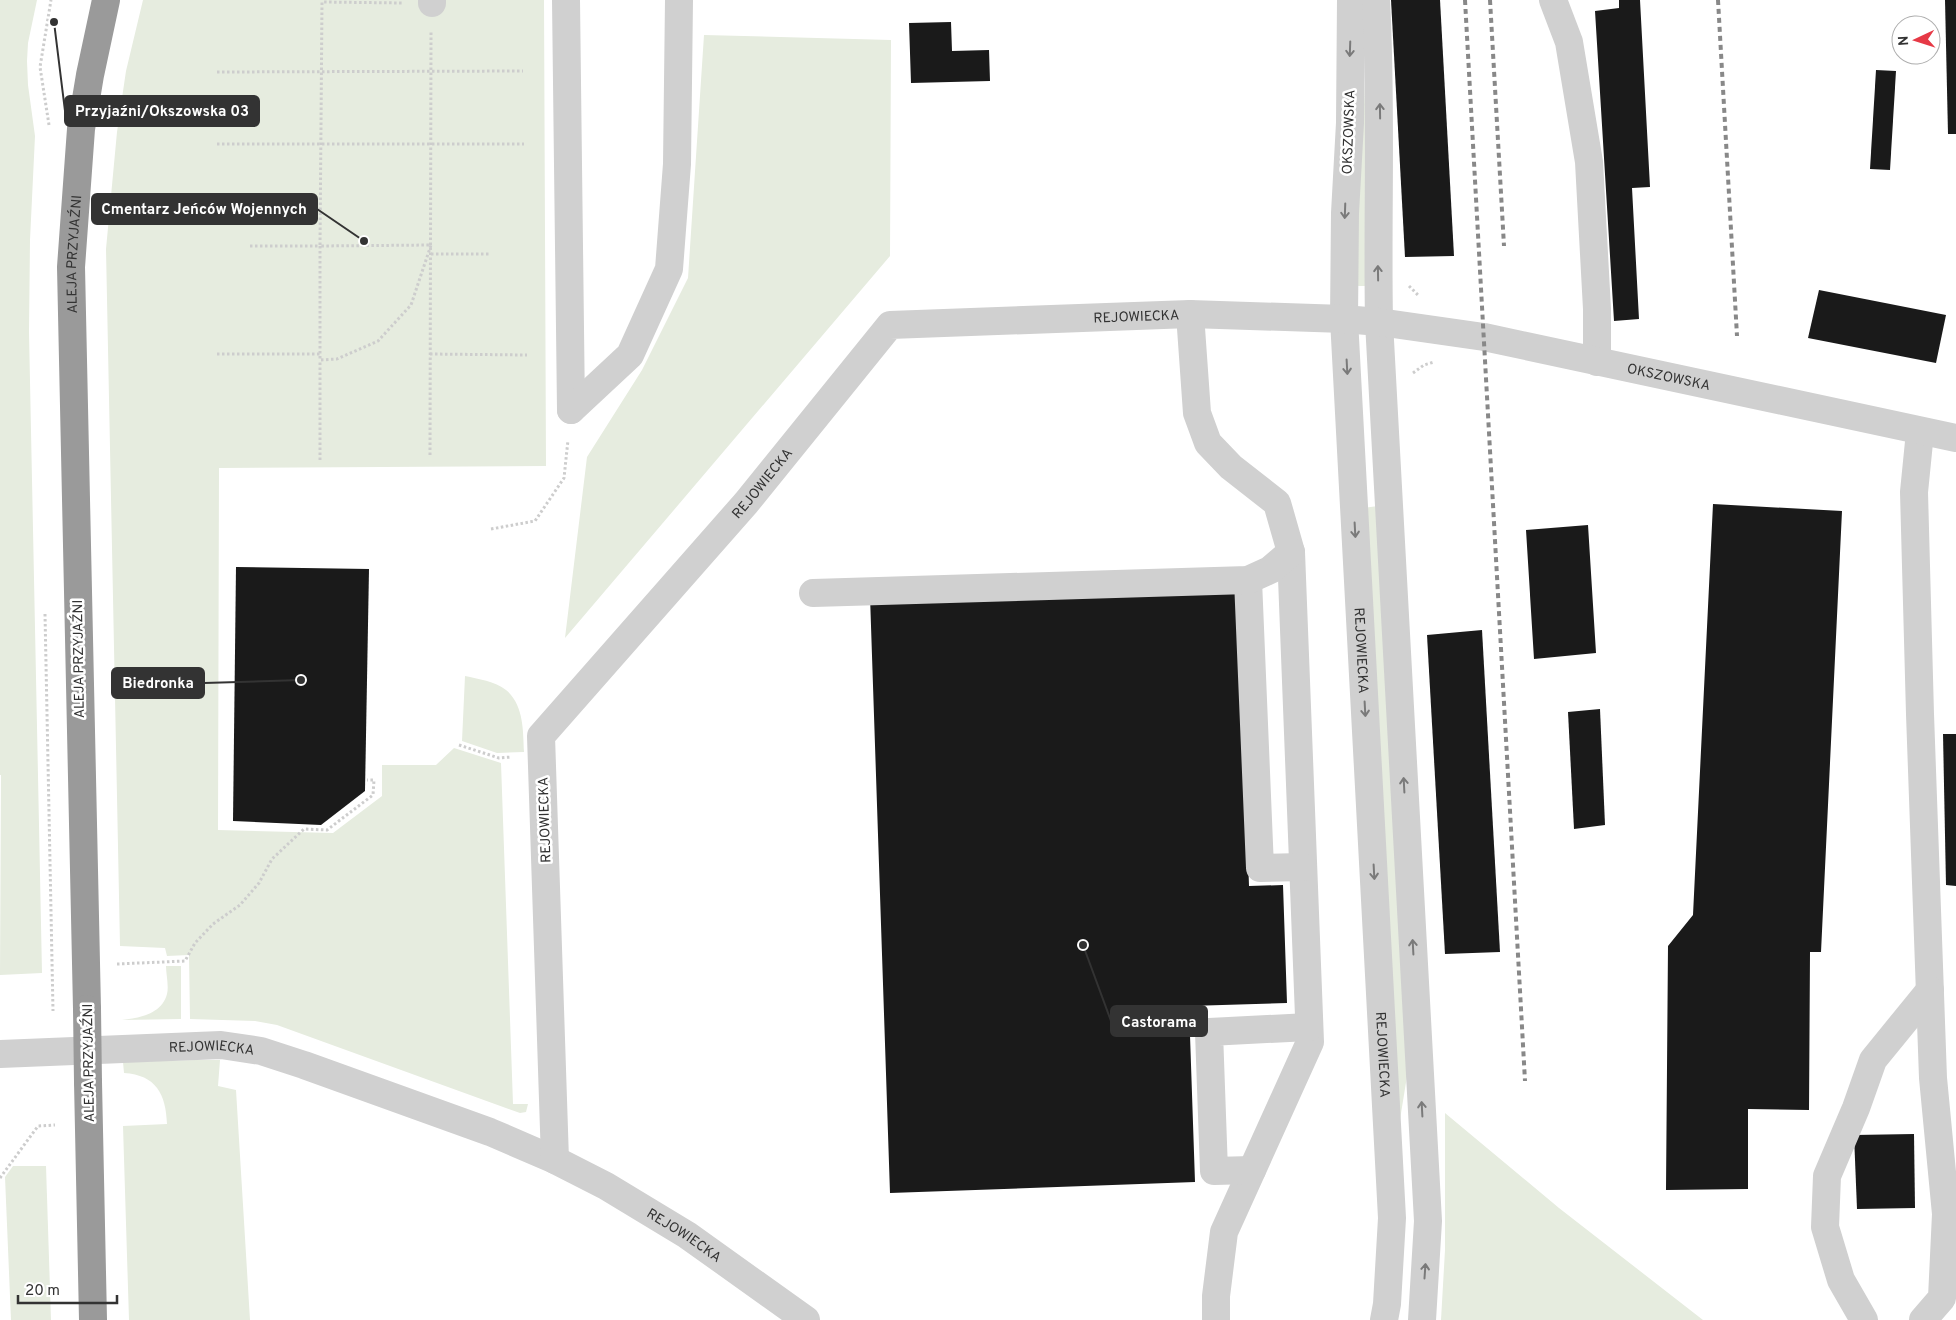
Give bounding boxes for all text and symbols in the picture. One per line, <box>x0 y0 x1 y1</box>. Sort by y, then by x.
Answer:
north arrow <box>1891 15 1941 65</box>
text: N <box>1896 35 1913 46</box>
one-way arrow <box>1346 40 1355 56</box>
street label: OKSZOWSKA <box>1340 89 1359 175</box>
callout: Przyjaźni/Okszowska 03 <box>65 96 259 126</box>
text: Przyjaźni/Okszowska 03 <box>75 103 249 122</box>
one-way arrow <box>1375 103 1384 119</box>
street label: ALEJA PRZYJAŹNI <box>64 194 86 314</box>
callout: Cmentarz Jeńców Wojennych <box>92 194 317 224</box>
text: Cmentarz Jeńców Wojennych <box>101 201 307 220</box>
one-way arrow <box>1341 203 1350 219</box>
one-way arrow <box>1373 265 1383 282</box>
street label: REJOWIECKA <box>1093 307 1180 328</box>
one-way arrow <box>1342 359 1351 375</box>
street label: OKSZOWSKA <box>1625 361 1712 395</box>
street label: REJOWIECKA <box>729 445 797 523</box>
one-way arrow <box>1351 521 1360 537</box>
street label: ALEJA PRZYJAŹNI <box>69 599 89 718</box>
street label: REJOWIECKA <box>1349 607 1371 694</box>
callout: Biedronka <box>112 668 204 698</box>
text: Biedronka <box>122 675 194 694</box>
one-way arrow <box>1360 701 1369 717</box>
street label: REJOWIECKA <box>536 777 555 863</box>
one-way arrow <box>1400 777 1409 793</box>
one-way arrow <box>1369 863 1378 879</box>
one-way arrow <box>1409 939 1418 955</box>
street label: ALEJA PRZYJAŹNI <box>79 1003 99 1122</box>
callout: Castorama <box>1111 1006 1207 1036</box>
street label: REJOWIECKA <box>1371 1011 1393 1098</box>
text: Castorama <box>1121 1014 1197 1033</box>
street label: REJOWIECKA <box>168 1038 256 1060</box>
one-way arrow <box>1418 1101 1427 1117</box>
street label: REJOWIECKA <box>643 1206 724 1267</box>
one-way arrow <box>1420 1264 1429 1280</box>
scale bar <box>18 1272 116 1304</box>
text: 20 m <box>25 1282 60 1301</box>

